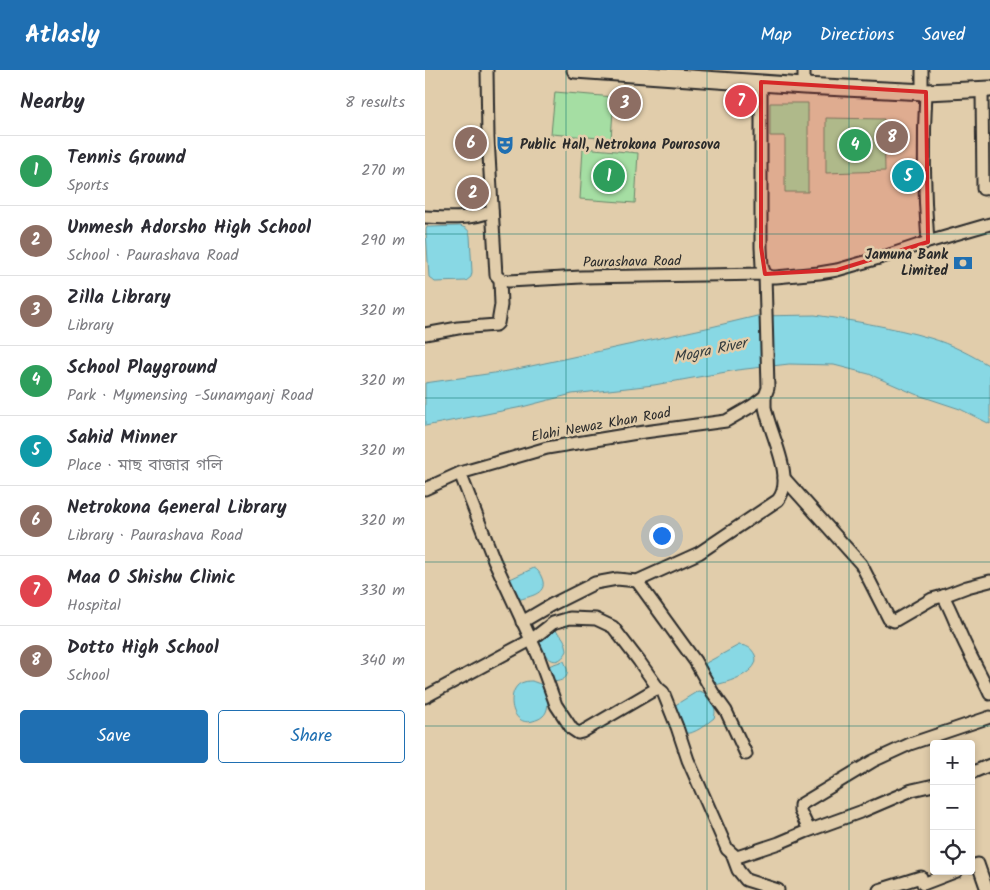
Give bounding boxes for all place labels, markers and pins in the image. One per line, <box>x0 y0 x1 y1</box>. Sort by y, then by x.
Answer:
pin: 7 <box>725 82 757 120</box>
pin: 3 <box>609 84 641 122</box>
pin: 8 <box>876 118 908 156</box>
pin: 6 <box>455 124 487 162</box>
pin: 4 <box>839 126 871 164</box>
theatre icon: Public Hall, Netrokona Pourosova <box>494 134 516 156</box>
place label: Public Hall, Netrokona Pourosova <box>520 134 720 156</box>
pin: 1 <box>593 157 625 195</box>
pin: 5 <box>892 157 924 195</box>
pin: 2 <box>457 174 489 212</box>
place label: Jamuna Bank Limited <box>865 244 949 282</box>
bank icon: Jamuna Bank Limited <box>952 252 974 274</box>

